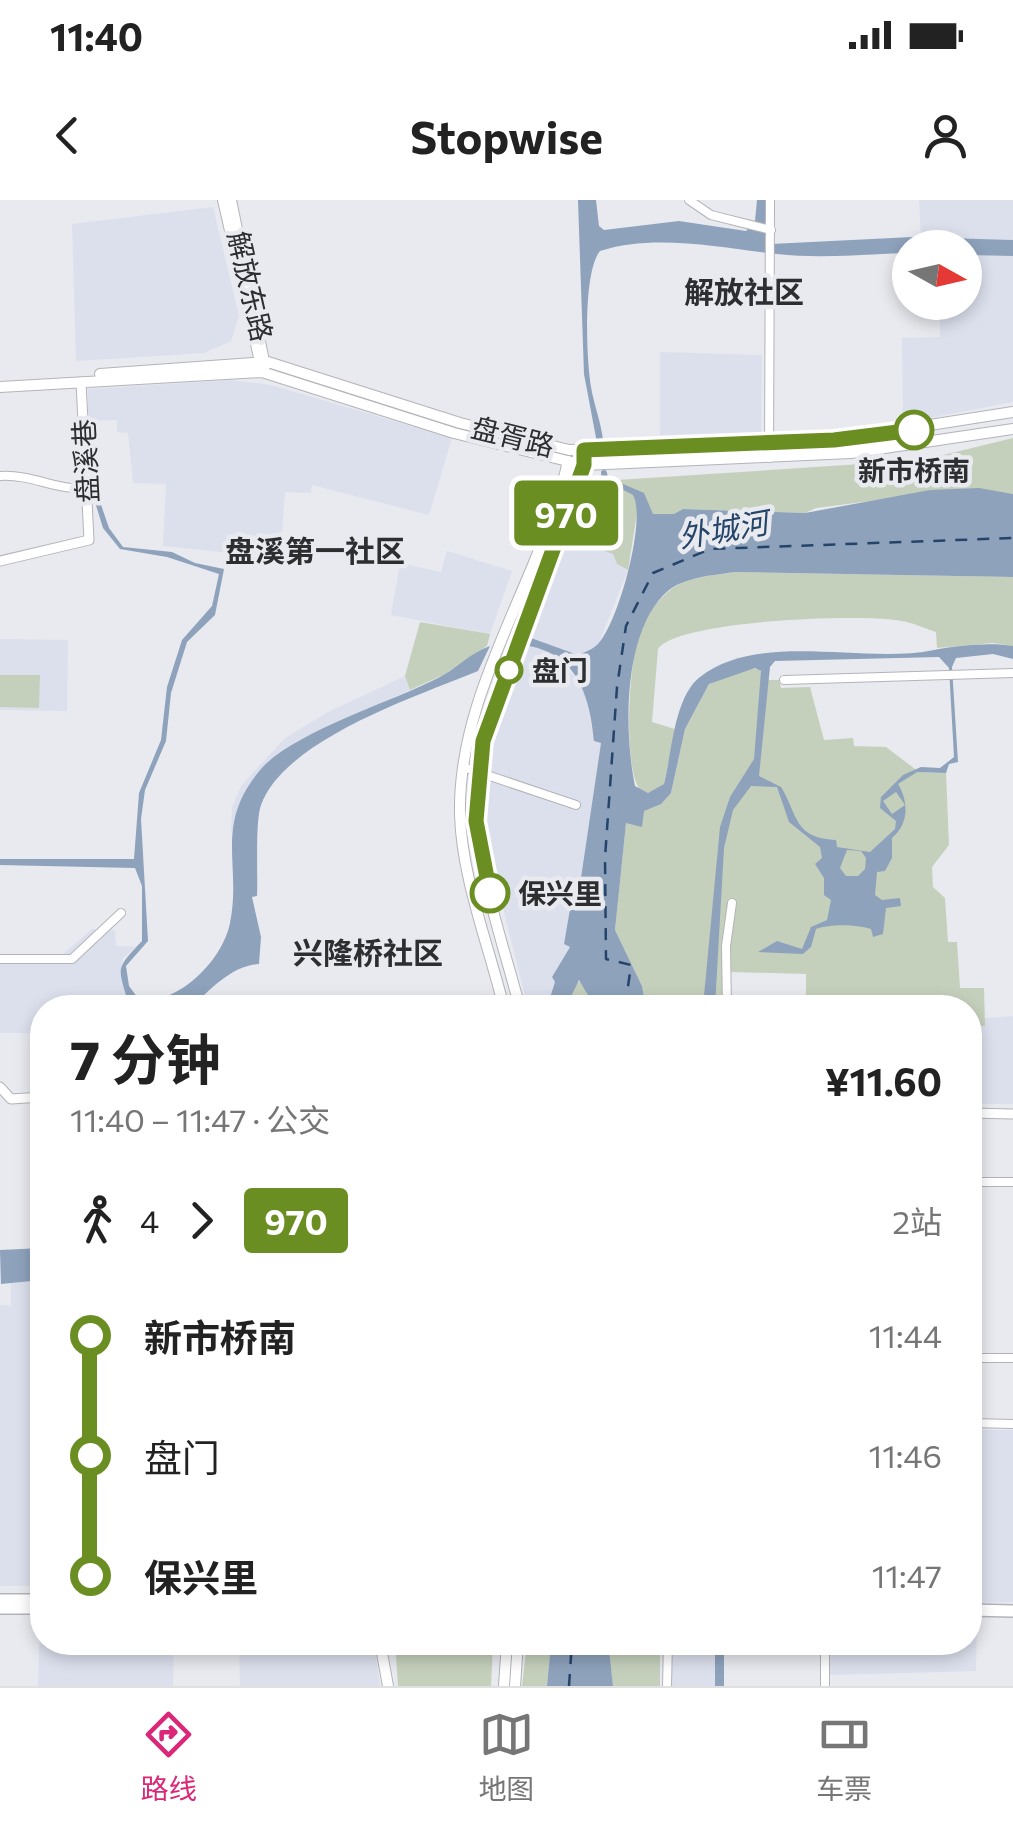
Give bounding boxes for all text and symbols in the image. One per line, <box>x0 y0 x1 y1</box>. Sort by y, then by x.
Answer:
text: 11:40 <box>50 12 143 59</box>
icon: back <box>40 108 95 163</box>
text: Stopwise <box>410 108 603 163</box>
icon: person <box>918 108 973 163</box>
street label: 解放东路 <box>222 228 280 344</box>
north arrow <box>892 230 982 320</box>
map controls <box>892 230 982 320</box>
district label: 解放社区 <box>684 272 804 309</box>
street label: 盘胥路 <box>468 409 558 463</box>
marker: 新市桥南 <box>895 411 933 449</box>
street label: 盘溪巷 <box>66 418 104 504</box>
place label: 新市桥南 <box>858 453 970 487</box>
line badge: 970 <box>508 480 624 546</box>
text: 970 <box>534 492 598 535</box>
water label: 外城河 <box>675 501 775 554</box>
district label: 盘溪第一社区 <box>225 531 405 568</box>
place label: 盘门 <box>532 653 588 687</box>
marker: 盘门 <box>496 657 522 683</box>
marker: 保兴里 <box>471 874 509 912</box>
place label: 保兴里 <box>518 876 602 910</box>
district label: 兴隆桥社区 <box>293 933 443 970</box>
text: 7 分钟 <box>70 1024 221 1091</box>
text: ¥11.60 <box>825 1057 942 1104</box>
text: 11:40 – 11:47 · 公交 <box>70 1099 330 1139</box>
icon: walk <box>70 1193 125 1248</box>
icon: forward <box>174 1193 229 1248</box>
text: 970 <box>264 1199 328 1242</box>
text: 4 <box>140 1200 159 1240</box>
text: 2站 <box>892 1201 942 1241</box>
text: 新市桥南 <box>144 1313 296 1360</box>
text: 11:44 <box>869 1315 942 1355</box>
text: 盘门 <box>144 1433 220 1480</box>
text: 11:46 <box>868 1435 942 1475</box>
text: 保兴里 <box>144 1553 258 1600</box>
text: 11:47 <box>872 1555 942 1595</box>
tab: 路线 <box>141 1707 197 1807</box>
tab: 地图 <box>478 1707 534 1807</box>
tab: 车票 <box>816 1707 872 1807</box>

